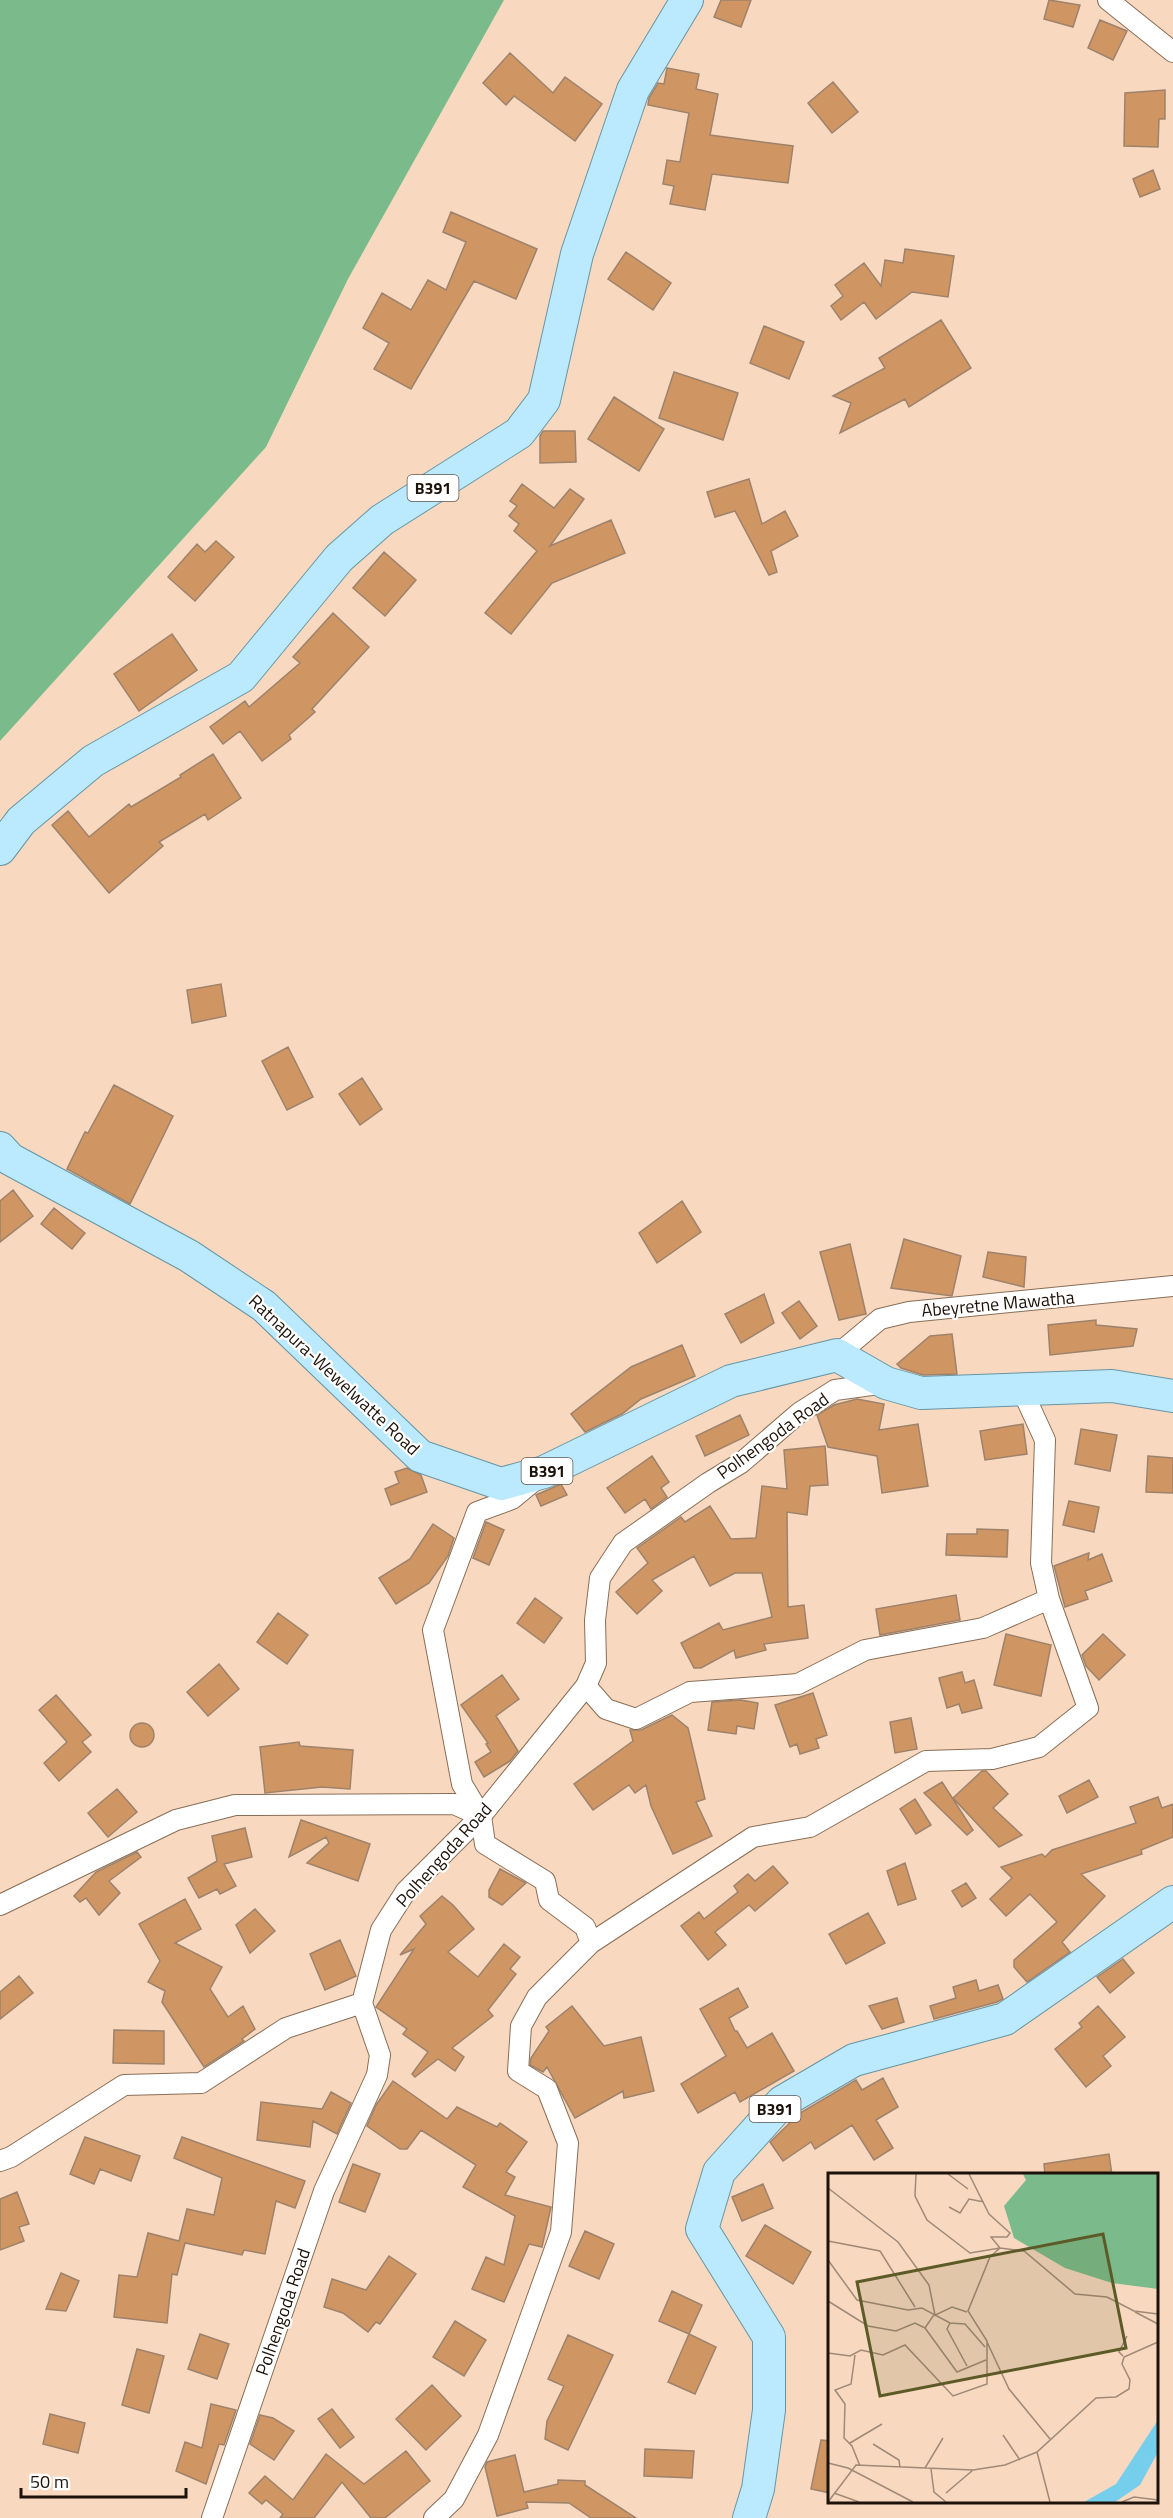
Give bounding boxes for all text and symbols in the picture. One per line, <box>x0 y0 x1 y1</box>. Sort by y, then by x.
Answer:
road number: B391 <box>408 475 458 501</box>
street label: Abeyretne Mawatha <box>920 1283 1076 1324</box>
street label: Ratnapura-Wewelwatte Road <box>243 1288 426 1461</box>
street label: Polhengoda Road <box>711 1386 834 1486</box>
road number: B391 <box>522 1458 572 1484</box>
street label: Polhengoda Road <box>389 1796 498 1913</box>
road number: B391 <box>750 2096 800 2122</box>
inset map <box>828 2173 1158 2503</box>
street label: Polhengoda Road <box>248 2245 317 2379</box>
scale bar <box>21 2461 186 2499</box>
text: 50 m <box>30 2468 69 2495</box>

